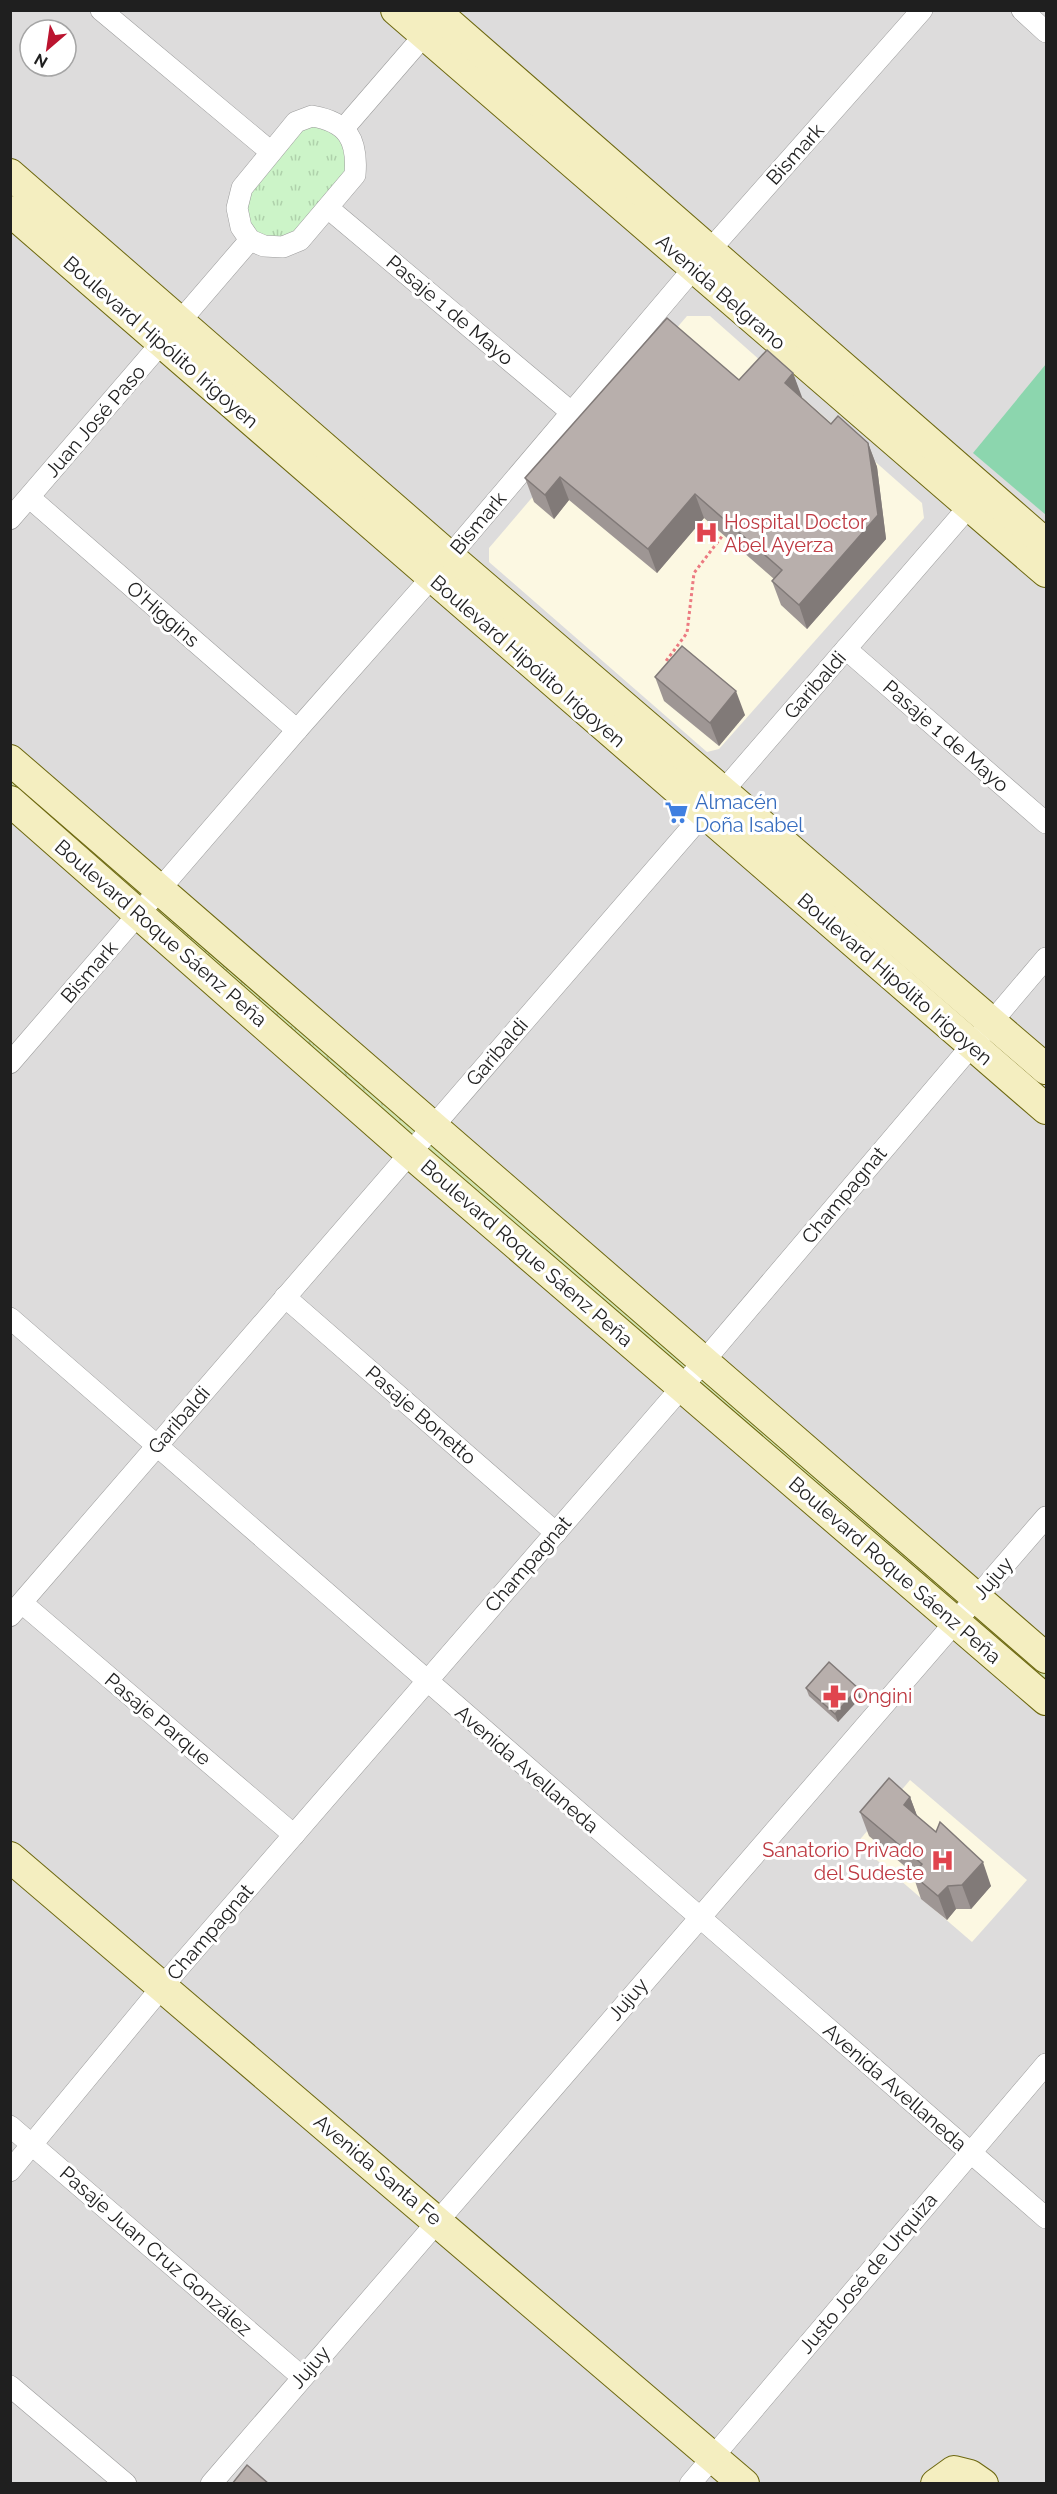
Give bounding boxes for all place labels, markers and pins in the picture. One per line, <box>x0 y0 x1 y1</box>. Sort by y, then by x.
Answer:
place label: Hospital Doctor Abel Ayerza <box>724 510 867 557</box>
hospital icon: Hospital Doctor Abel Ayerza <box>693 520 719 546</box>
place label: Almacén Doña Isabel <box>695 790 804 837</box>
supermarket icon: Almacén Doña Isabel <box>664 800 690 826</box>
pharmacy icon: Ongini <box>822 1683 848 1709</box>
place label: Ongini <box>853 1684 912 1708</box>
place label: Sanatorio Privado del Sudeste <box>762 1838 924 1885</box>
hospital icon: Sanatorio Privado del Sudeste <box>929 1848 955 1874</box>

